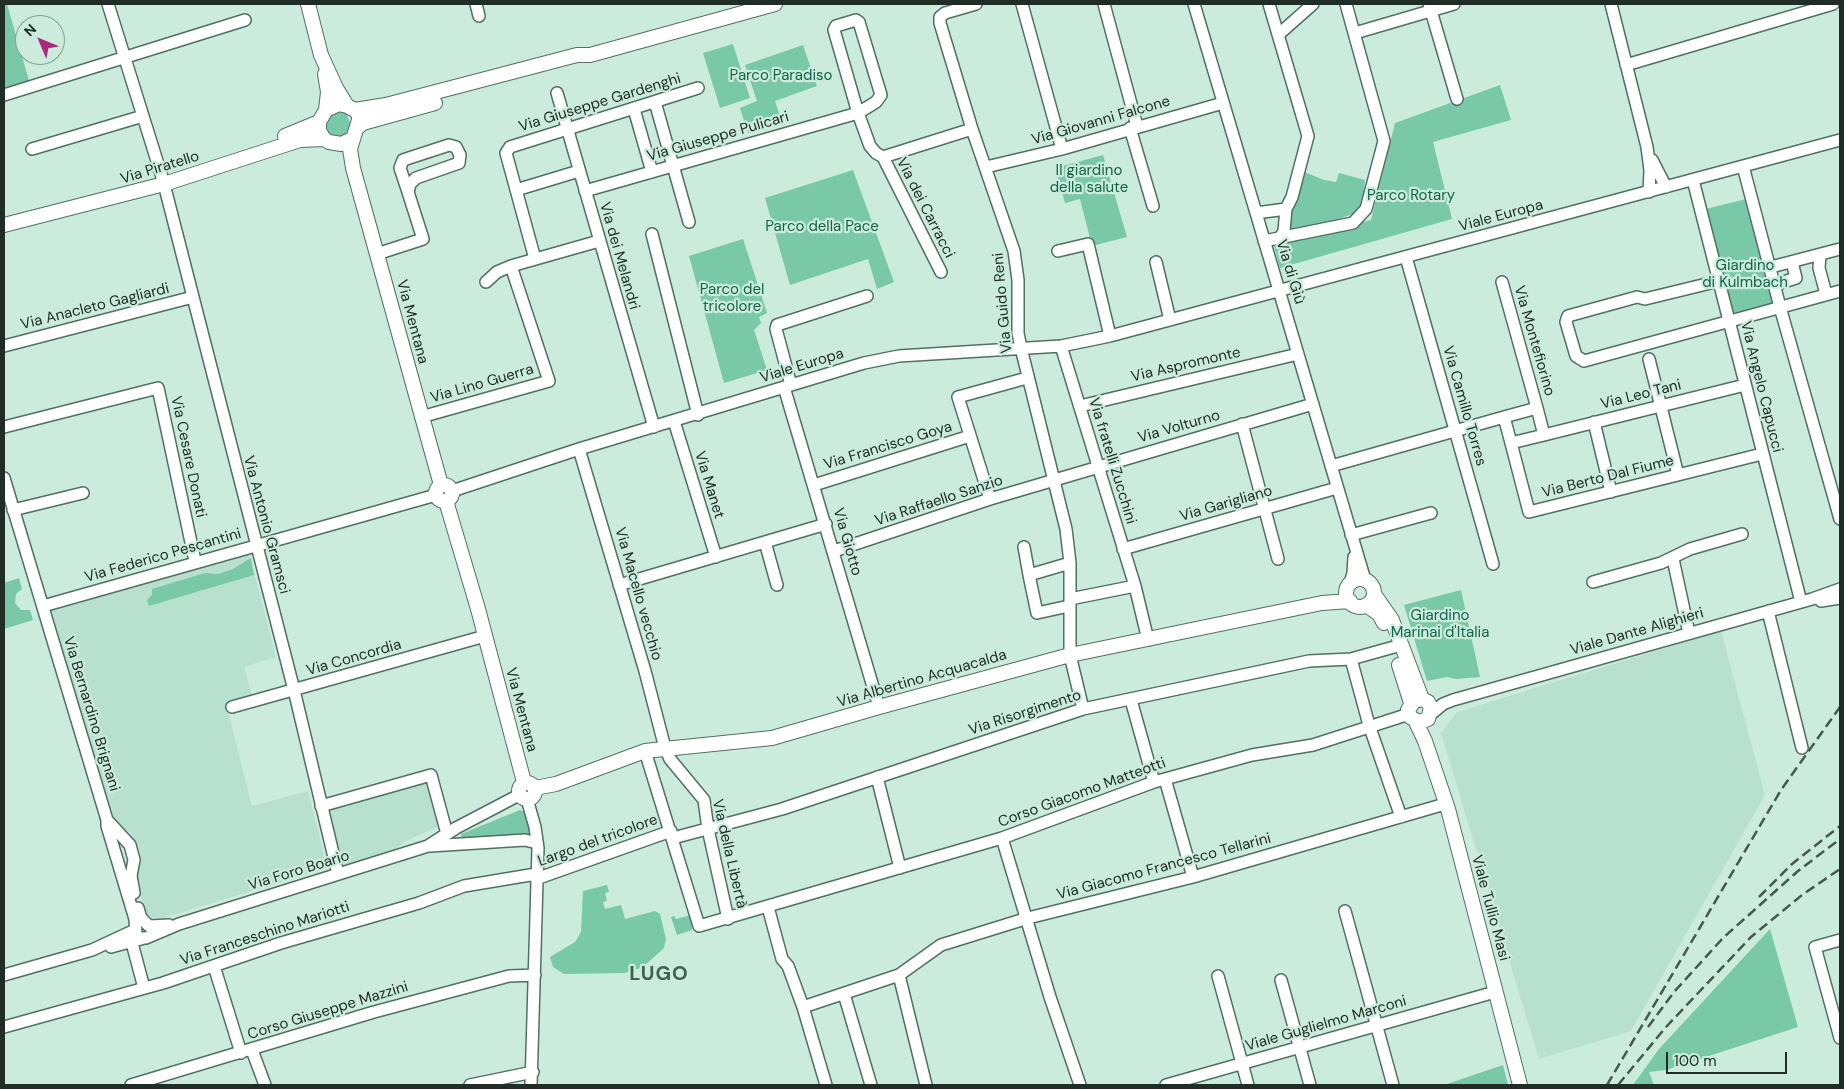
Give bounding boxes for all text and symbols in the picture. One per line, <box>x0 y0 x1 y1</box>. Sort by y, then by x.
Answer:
north arrow <box>15 15 65 65</box>
text: N <box>20 20 40 40</box>
park label: Parco Paradiso <box>730 67 832 85</box>
street label: Via Giuseppe Gardenghi <box>517 70 683 136</box>
street label: Via Giovanni Falcone <box>1030 93 1172 149</box>
street label: Via Giuseppe Pulicari <box>645 108 791 166</box>
street label: Via Piratello <box>118 147 202 189</box>
street label: Via dei Carracci <box>892 155 958 261</box>
park label: Il giardino della salute <box>1050 162 1128 197</box>
park label: Parco Rotary <box>1367 187 1455 205</box>
street label: Viale Europa <box>1457 196 1545 236</box>
street label: Via dei Melandri <box>595 200 643 312</box>
park label: Parco della Pace <box>765 218 879 236</box>
street label: Via di Giù <box>1272 238 1308 306</box>
street label: Via Guido Reni <box>990 252 1016 354</box>
park label: Giardino di Kulmbach <box>1702 257 1788 292</box>
street label: Via Mentana <box>392 278 432 366</box>
street label: Via Anacleto Gagliardi <box>19 280 171 334</box>
park label: Parco del tricolore <box>700 281 764 316</box>
street label: Via Montefiorino <box>1510 284 1558 398</box>
street label: Via Angelo Capucci <box>1736 319 1786 455</box>
street label: Via Aspromonte <box>1129 344 1243 386</box>
street label: Via Camillo Torres <box>1438 344 1490 468</box>
street label: Viale Europa <box>758 345 846 387</box>
street label: Via Lino Guerra <box>428 361 536 407</box>
street label: Via Leo Tani <box>1599 376 1683 414</box>
street label: Via Cesare Donati <box>166 395 210 519</box>
street label: Via fratelli Zucchini <box>1084 396 1140 526</box>
street label: Via Volturno <box>1136 407 1222 447</box>
street label: Via Francisco Goya <box>822 418 954 474</box>
street label: Via Manet <box>690 449 728 521</box>
street label: Via Berto Dal Fiume <box>1540 452 1676 502</box>
street label: Via Antonio Gramsci <box>239 454 293 596</box>
street label: Via Raffaello Sanzio <box>873 472 1005 530</box>
street label: Via Garigliano <box>1178 482 1274 526</box>
street label: Via Giotto <box>829 506 865 578</box>
street label: Via Federico Pescantini <box>83 525 243 587</box>
street label: Via Macello vecchio <box>610 525 666 663</box>
street label: Viale Dante Alighieri <box>1568 604 1706 660</box>
park label: Giardino Marinai d'Italia <box>1391 607 1489 642</box>
street label: Via Bernardino Brignani <box>59 634 123 794</box>
street label: Via Concordia <box>304 636 404 680</box>
street label: Via Albertino Acquacalda <box>835 646 1009 712</box>
street label: Via Mentana <box>501 666 541 754</box>
street label: Via Risorgimento <box>967 686 1083 740</box>
street label: Corso Giacomo Matteotti <box>996 754 1168 832</box>
street label: Via della Libertà <box>708 798 750 910</box>
street label: Largo del tricolore <box>536 811 660 871</box>
street label: Via Giacomo Francesco Tellarini <box>1055 830 1273 904</box>
street label: Via Foro Boario <box>246 847 352 895</box>
street label: Viale Tullio Masi <box>1467 853 1513 963</box>
street label: Via Franceschino Mariotti <box>178 898 352 970</box>
district label: LUGO <box>629 963 689 987</box>
street label: Corso Giuseppe Mazzini <box>246 978 410 1044</box>
street label: Viale Guglielmo Marconi <box>1243 992 1409 1056</box>
scale bar <box>1669 1042 1790 1074</box>
text: 100 m <box>1674 1051 1717 1071</box>

